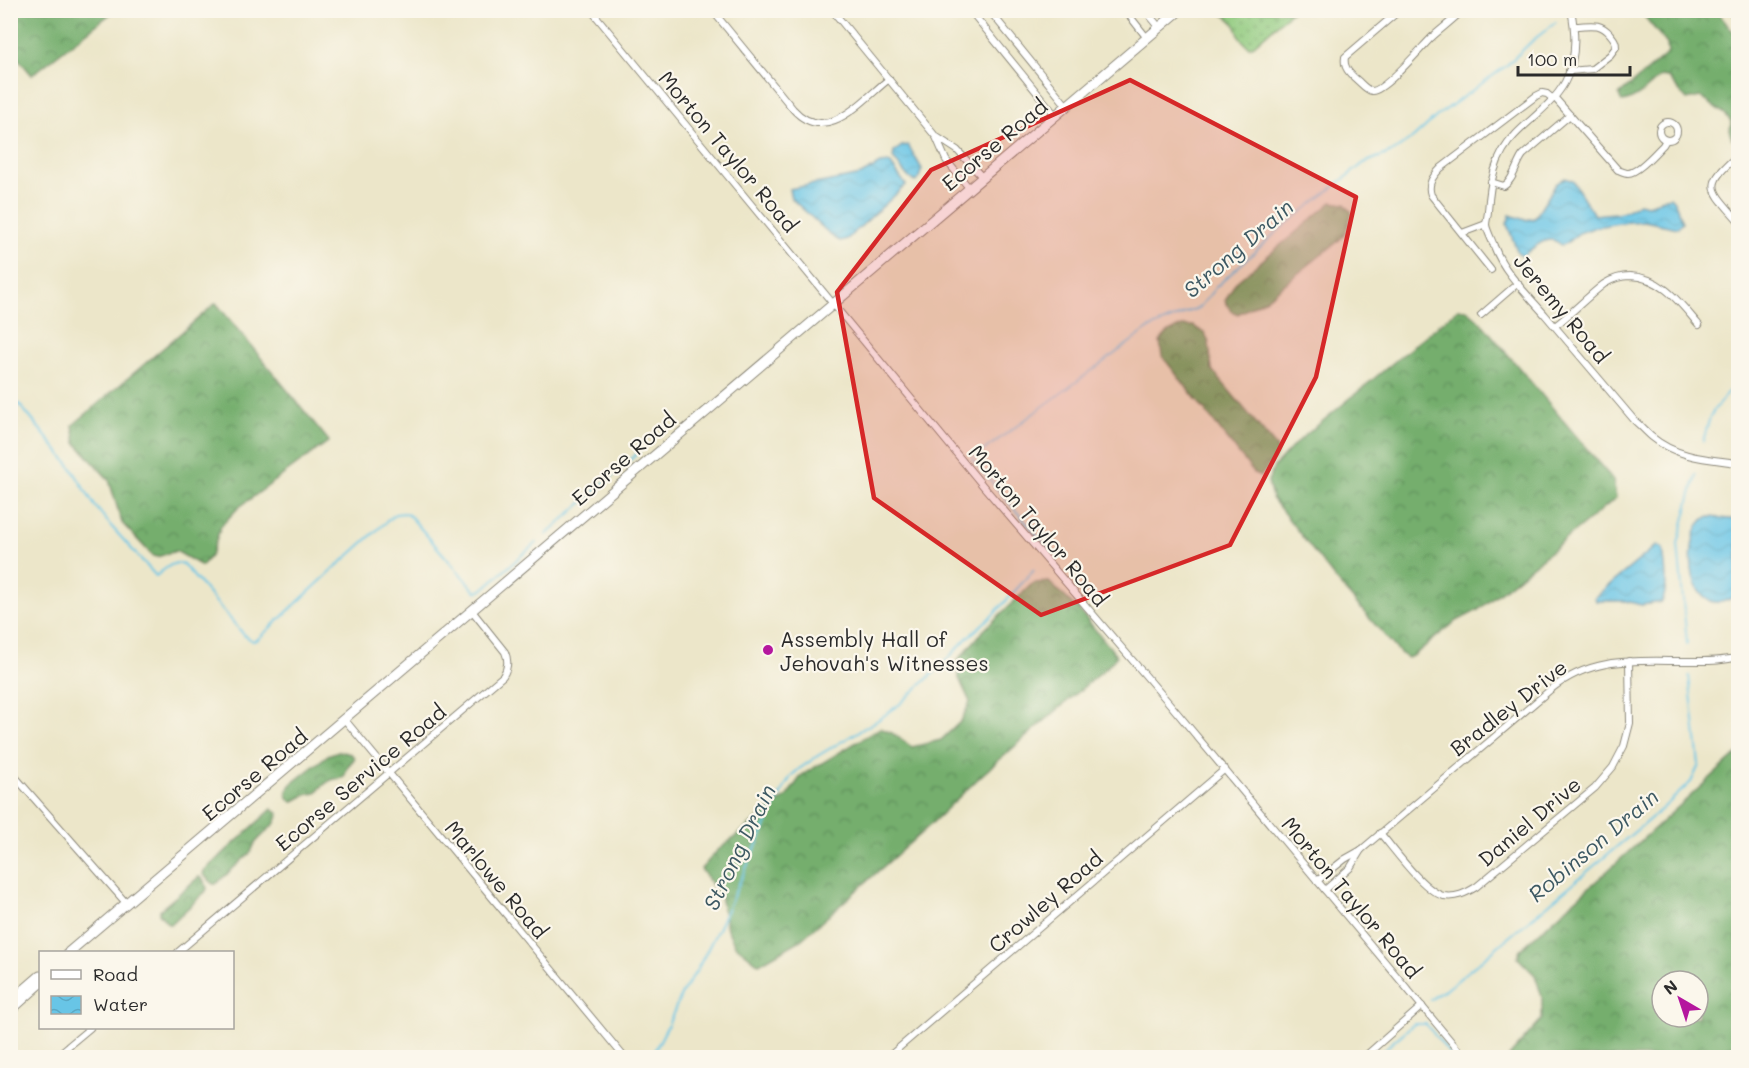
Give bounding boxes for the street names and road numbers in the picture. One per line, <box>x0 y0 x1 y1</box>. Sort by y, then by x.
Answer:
street label: Morton Taylor Road <box>653 65 805 237</box>
street label: Ecorse Road <box>936 92 1052 196</box>
street label: Jeremy Road <box>1508 248 1616 368</box>
street label: Ecorse Road <box>565 405 681 511</box>
street label: Morton Taylor Road <box>963 439 1115 611</box>
street label: Bradley Drive <box>1444 653 1572 761</box>
street label: Ecorse Service Road <box>269 698 451 856</box>
street label: Ecorse Road <box>196 722 312 826</box>
street label: Daniel Drive <box>1472 770 1586 872</box>
street label: Morton Taylor Road <box>1276 811 1428 983</box>
street label: Marlowe Road <box>440 814 554 944</box>
street label: Crowley Road <box>982 844 1108 958</box>

